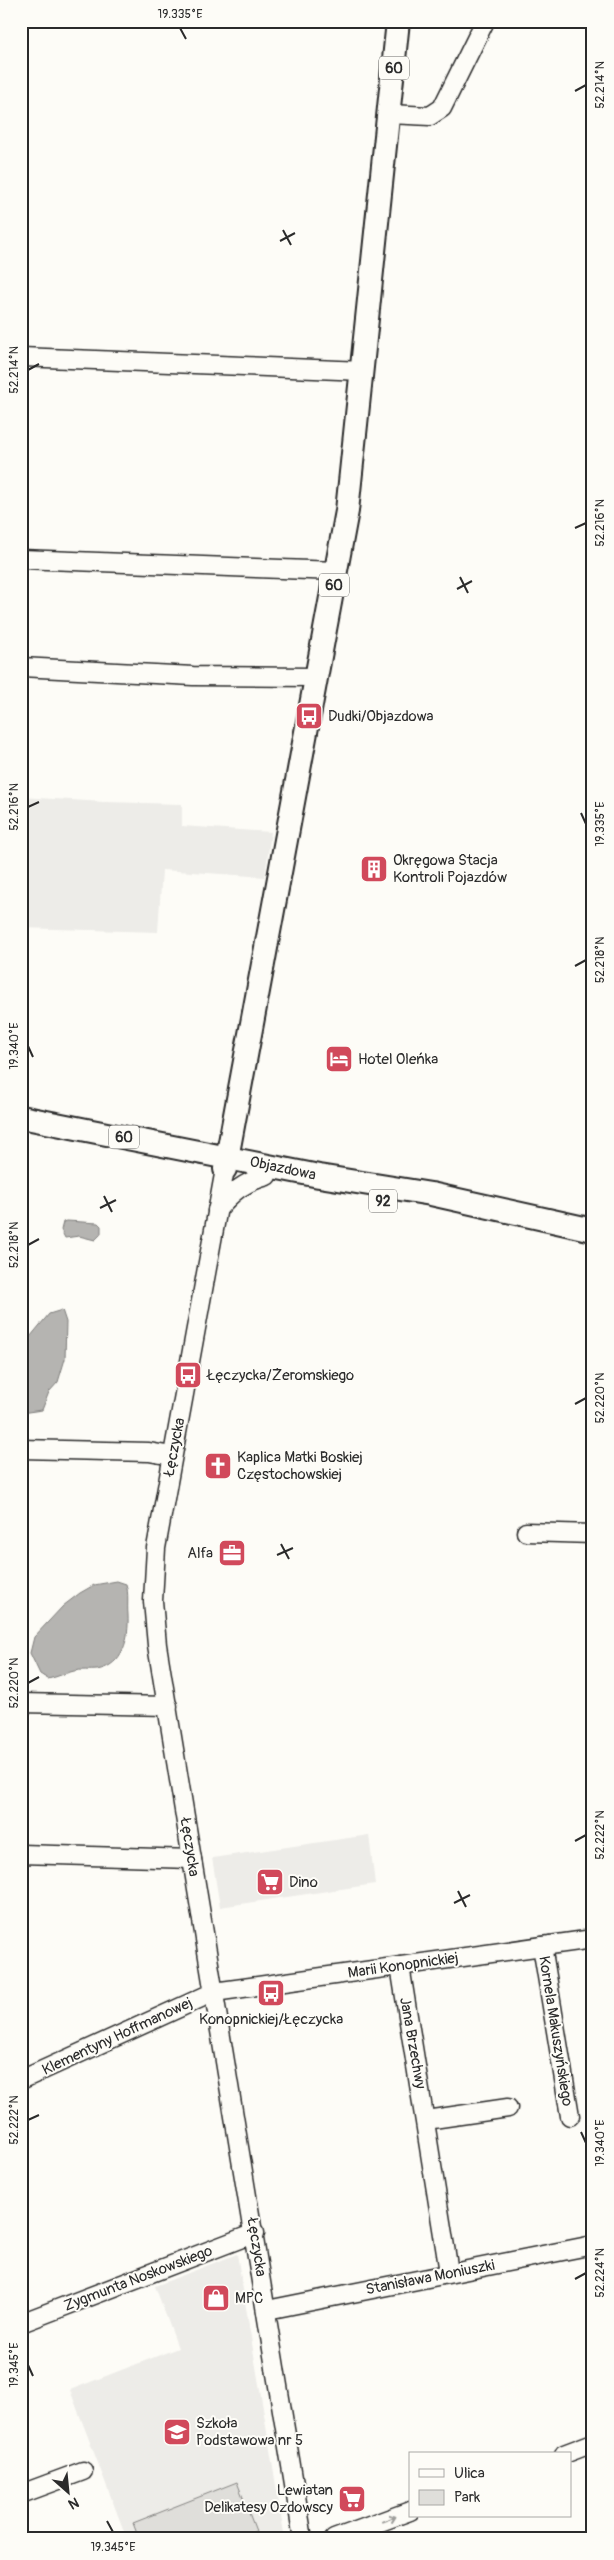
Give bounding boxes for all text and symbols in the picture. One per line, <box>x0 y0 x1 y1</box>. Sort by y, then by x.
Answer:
text: 19.335°E <box>158 7 202 22</box>
road number: 60 <box>379 56 409 80</box>
text: 52.214°N <box>593 61 608 109</box>
text: 52.214°N <box>7 346 22 394</box>
text: 52.216°N <box>593 499 608 547</box>
road number: 60 <box>319 574 349 596</box>
bus stop icon: Dudki/Objazdowa <box>294 701 324 731</box>
place label: Dudki/Objazdowa <box>328 707 434 726</box>
text: 52.216°N <box>7 783 22 831</box>
text: 19.335°E <box>593 802 608 846</box>
place label: Okręgowa Stacja Kontroli Pojazdów <box>393 851 507 887</box>
building icon: Okręgowa Stacja Kontroli Pojazdów <box>359 854 389 884</box>
text: 52.218°N <box>593 937 608 983</box>
text: 19.340°E <box>7 1023 22 1069</box>
hotel icon: Hotel Oleńka <box>324 1044 354 1074</box>
place label: Hotel Oleńka <box>358 1050 438 1069</box>
road number: 60 <box>109 1126 139 1148</box>
street label: Objazdowa <box>248 1152 318 1185</box>
road number: 92 <box>369 1190 397 1212</box>
text: 52.218°N <box>7 1222 22 1268</box>
bus stop icon: Łęczycka/Żeromskiego <box>173 1360 203 1390</box>
place label: Łęczycka/Żeromskiego <box>206 1366 354 1385</box>
text: 52.220°N <box>593 1373 608 1423</box>
street label: Łęczycka <box>159 1416 189 1479</box>
place label: Kaplica Matki Boskiej Częstochowskiej <box>237 1448 363 1484</box>
church icon: Kaplica Matki Boskiej Częstochowskiej <box>203 1451 233 1481</box>
office icon: Alfa <box>217 1538 247 1568</box>
place label: Alfa <box>187 1544 213 1563</box>
text: 52.220°N <box>7 1658 22 1708</box>
text: 52.222°N <box>593 1810 608 1860</box>
street label: Łęczycka <box>175 1815 204 1878</box>
supermarket icon: Dino <box>255 1867 285 1897</box>
place label: Dino <box>289 1873 318 1892</box>
street label: Marii Konopnickiej <box>347 1948 460 1983</box>
street label: Kornela Makuszyńskiego <box>534 1955 577 2108</box>
bus stop icon: Konopnickiej/Łęczycka <box>256 1978 286 2008</box>
street label: Klementyny Hoffmanowej <box>39 1993 195 2080</box>
street label: Jana Brzechwy <box>395 1996 430 2091</box>
place label: Konopnickiej/Łęczycka <box>199 2010 343 2029</box>
text: 52.222°N <box>7 2095 22 2145</box>
text: 19.340°E <box>593 2120 608 2166</box>
street label: Łęczycka <box>242 2215 271 2278</box>
street label: Zygmunta Noskowskiego <box>61 2241 215 2316</box>
text: 52.224°N <box>593 2248 608 2298</box>
street label: Stanisława Moniuszki <box>364 2256 497 2299</box>
shop icon: MPC <box>201 2283 231 2313</box>
place label: MPC <box>235 2289 263 2308</box>
text: 19.345°E <box>7 2342 22 2388</box>
place label: Szkoła Podstawowa nr 5 <box>196 2414 303 2450</box>
school or university icon: Szkoła Podstawowa nr 5 <box>162 2417 192 2447</box>
legend <box>409 2452 572 2518</box>
text: Ulica <box>454 2464 485 2483</box>
north arrow <box>42 2468 92 2518</box>
place label: Lewiatan Delikatesy Ozdowscy <box>204 2481 334 2517</box>
supermarket icon: Lewiatan Delikatesy Ozdowscy <box>337 2484 367 2514</box>
text: Park <box>454 2488 481 2507</box>
text: N <box>66 2493 82 2513</box>
one-way arrow <box>380 2514 396 2523</box>
text: 19.345°E <box>90 2540 136 2555</box>

